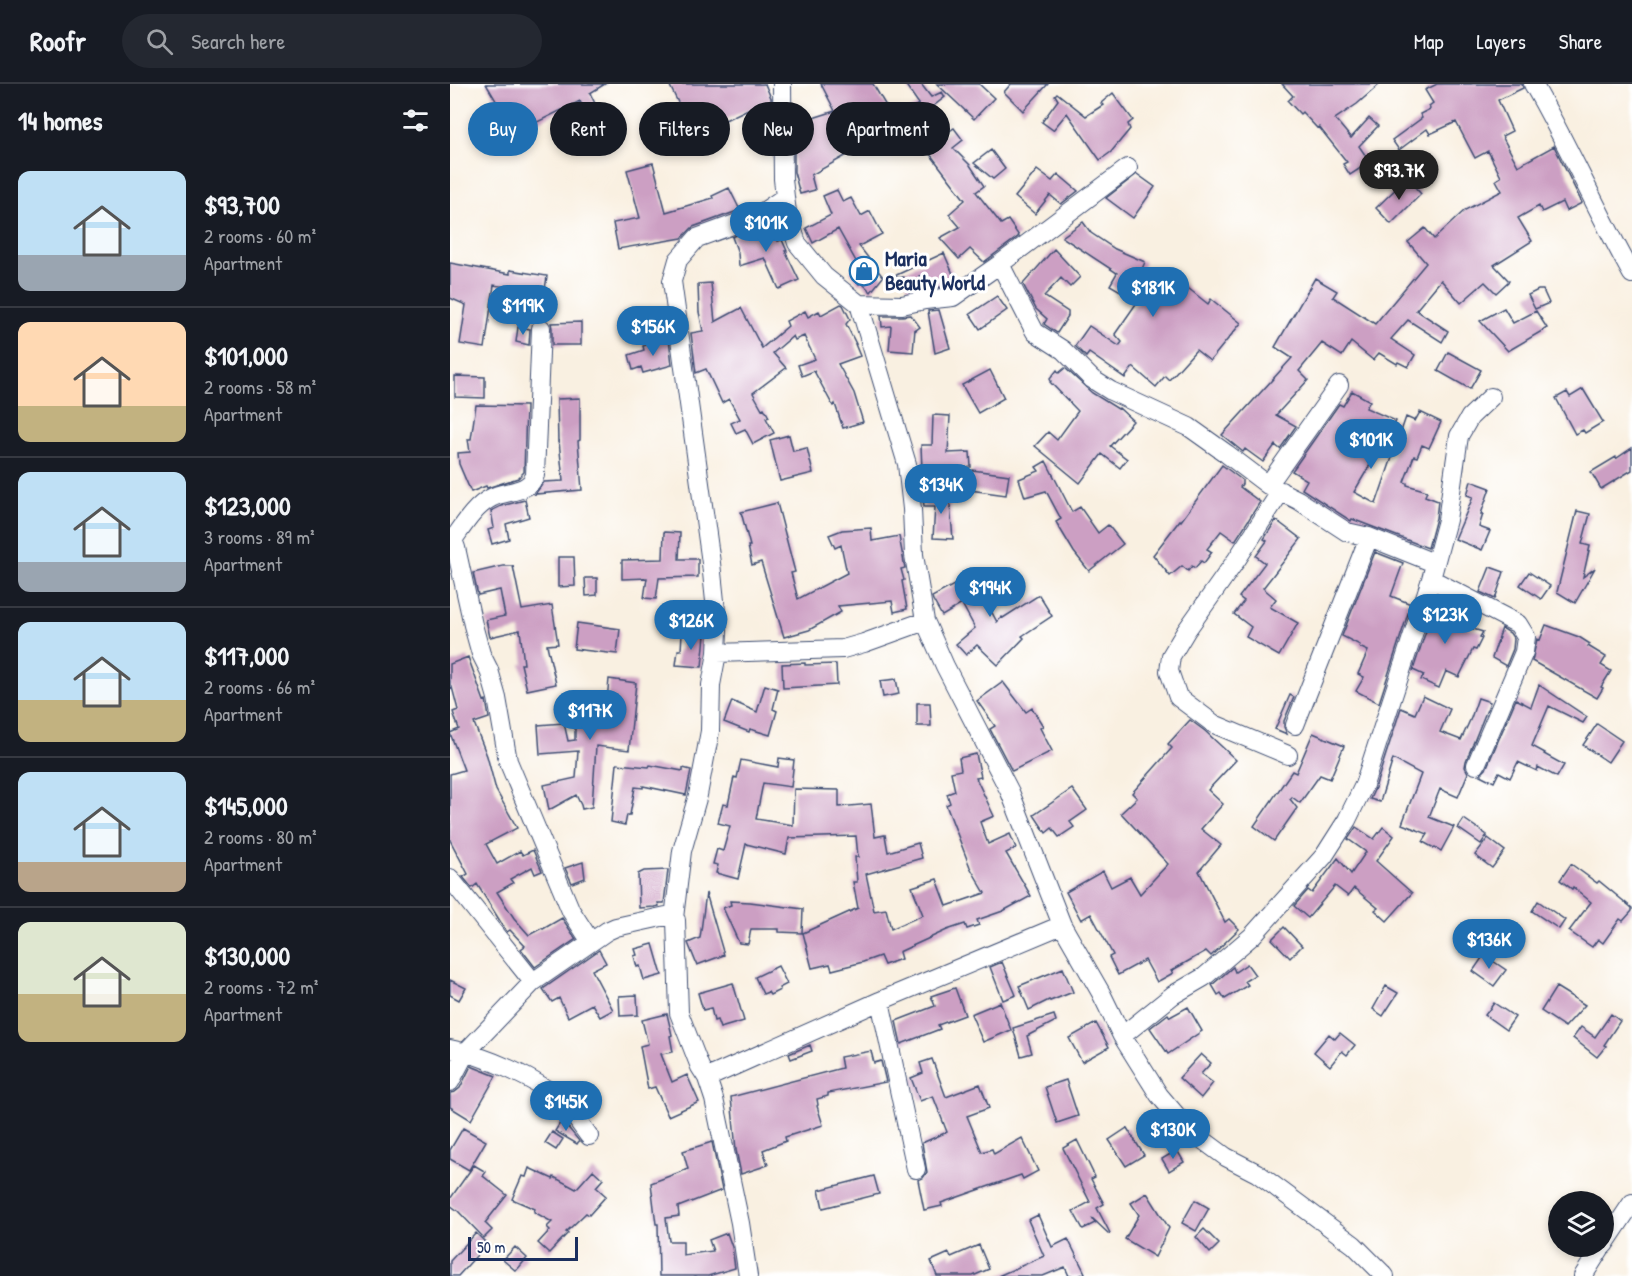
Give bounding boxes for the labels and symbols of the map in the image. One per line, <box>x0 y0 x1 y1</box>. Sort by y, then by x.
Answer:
pin: $93.7K <box>1350 150 1448 201</box>
pin: $101K <box>724 202 808 253</box>
place label: Maria Beauty World <box>885 244 986 298</box>
shop icon: Maria Beauty World <box>848 255 880 287</box>
pin: $181K <box>1111 267 1195 318</box>
pin: $119K <box>481 285 565 336</box>
pin: $156K <box>611 306 695 357</box>
pin: $101K <box>1329 419 1413 470</box>
pin: $134K <box>899 464 983 515</box>
pin: $194K <box>948 567 1032 618</box>
pin: $123K <box>1403 594 1487 645</box>
pin: $126K <box>649 600 733 651</box>
pin: $117K <box>548 690 632 741</box>
pin: $136K <box>1447 919 1531 970</box>
pin: $145K <box>524 1081 608 1132</box>
pin: $130K <box>1131 1109 1215 1160</box>
scale bar <box>468 1234 578 1262</box>

